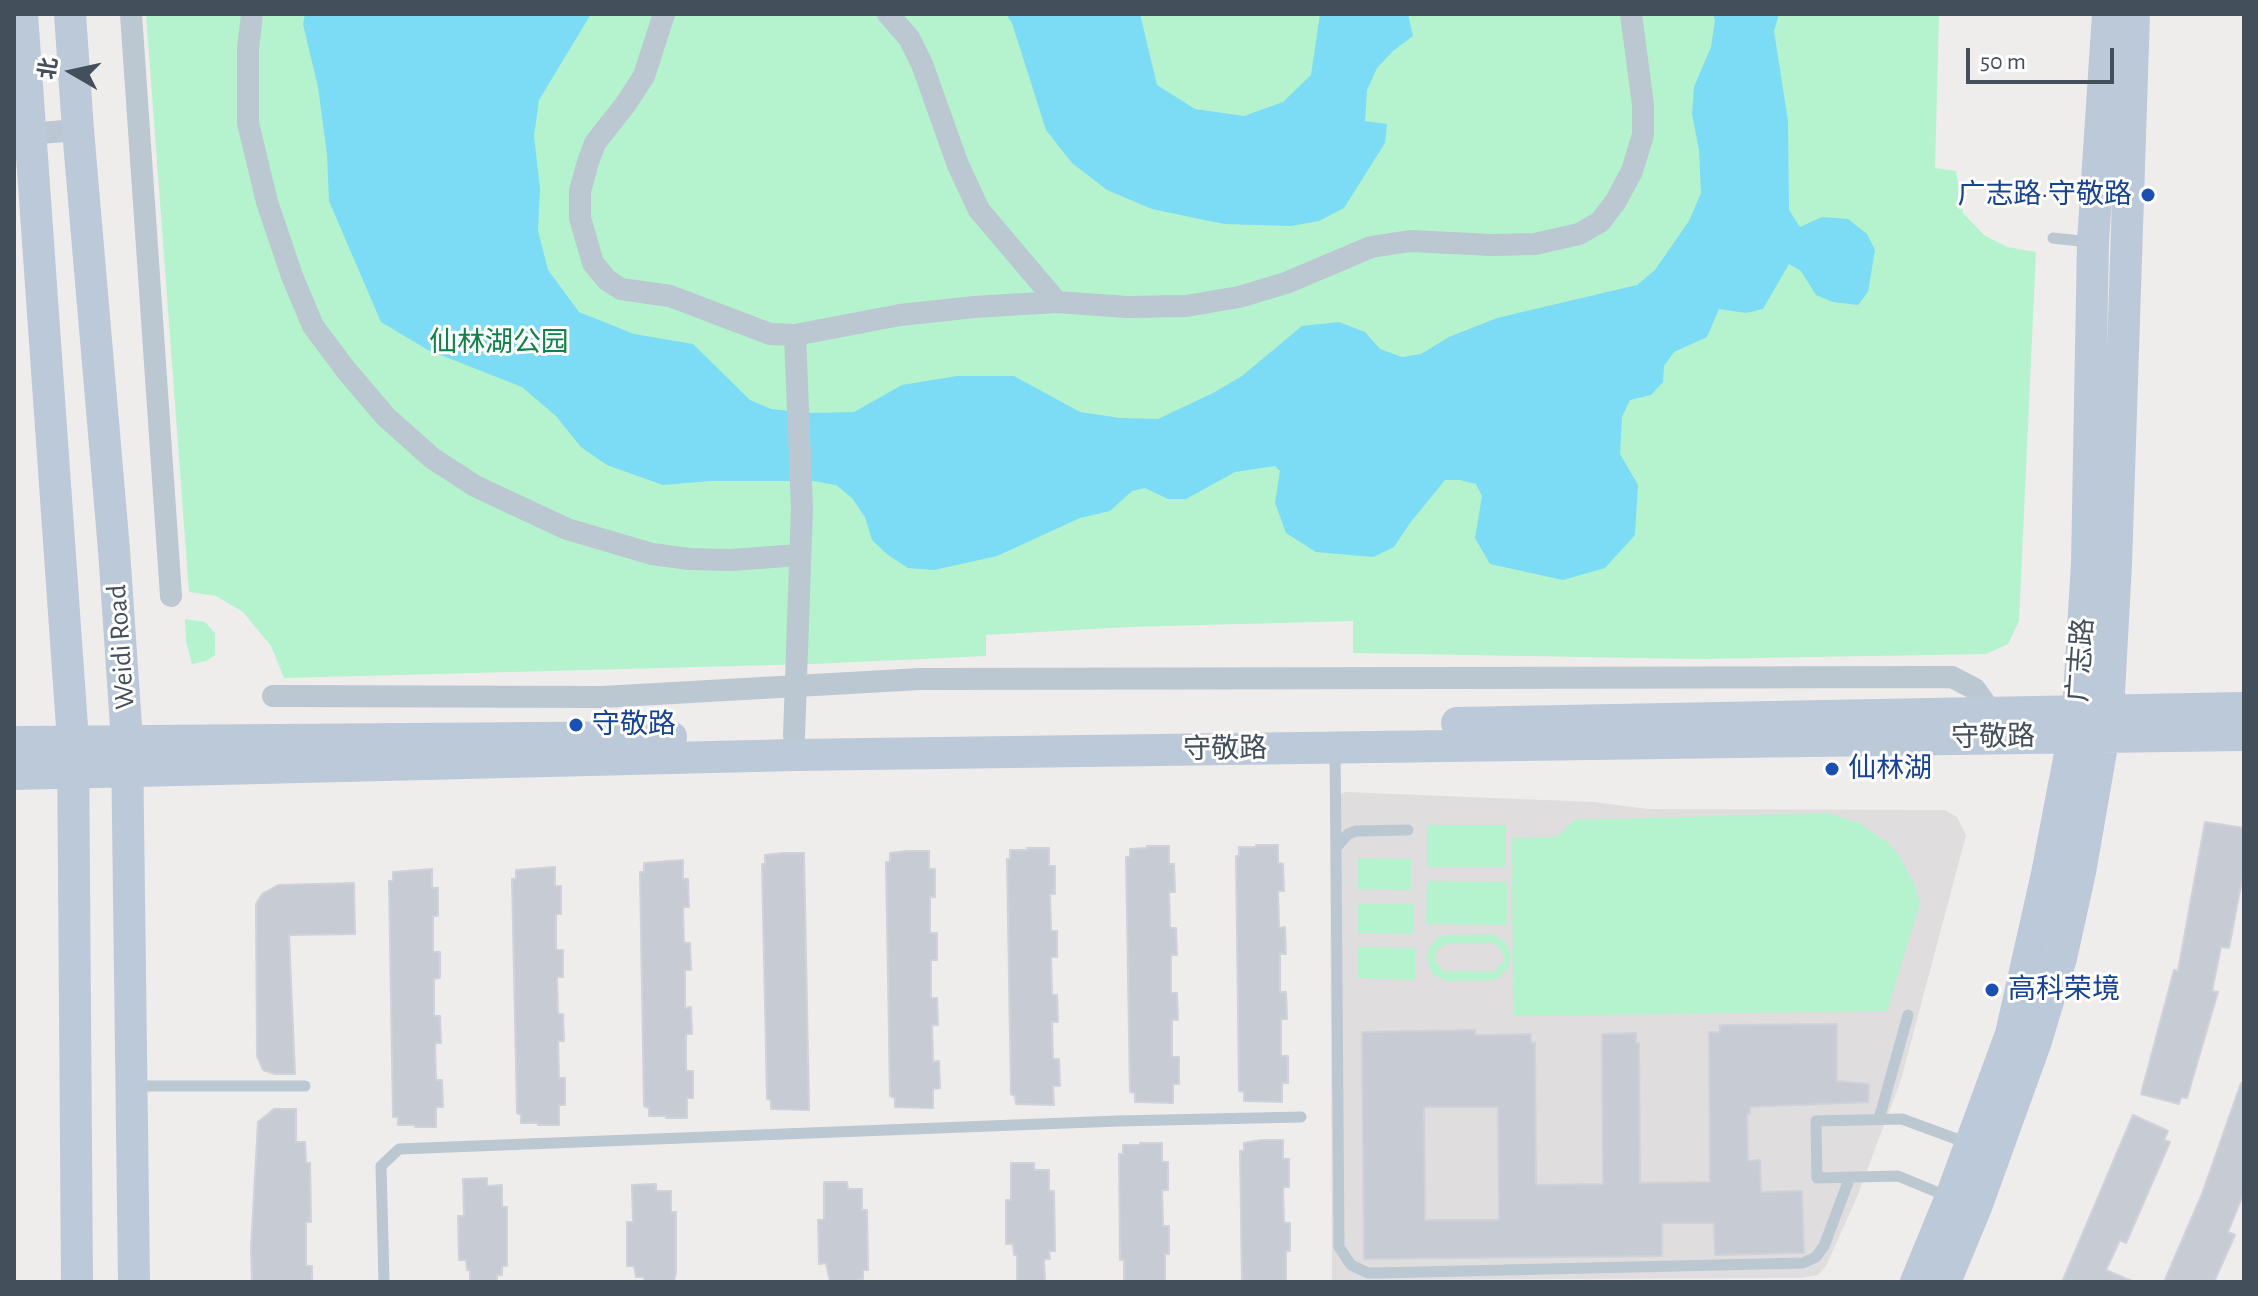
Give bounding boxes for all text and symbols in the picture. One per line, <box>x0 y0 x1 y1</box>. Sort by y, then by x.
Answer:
north arrow <box>32 32 112 112</box>
scale bar <box>1970 32 2118 82</box>
text: 50 m <box>1980 50 2026 74</box>
text: 北 <box>36 56 61 81</box>
place label: 广志路·守敬路 <box>1958 178 2132 212</box>
marker: 广志路·守敬路 <box>2139 186 2157 204</box>
park label: 仙林湖公园 <box>429 326 569 360</box>
street label: Weidi Road <box>100 583 142 711</box>
street label: 广志路 <box>2061 617 2101 703</box>
place label: 守敬路 <box>592 708 676 742</box>
marker: 守敬路 <box>567 716 585 734</box>
street label: 守敬路 <box>1951 719 2035 755</box>
street label: 守敬路 <box>1183 731 1267 767</box>
place label: 仙林湖 <box>1848 752 1932 786</box>
marker: 仙林湖 <box>1823 760 1841 778</box>
place label: 高科荣境 <box>2008 973 2120 1007</box>
marker: 高科荣境 <box>1983 981 2001 999</box>

